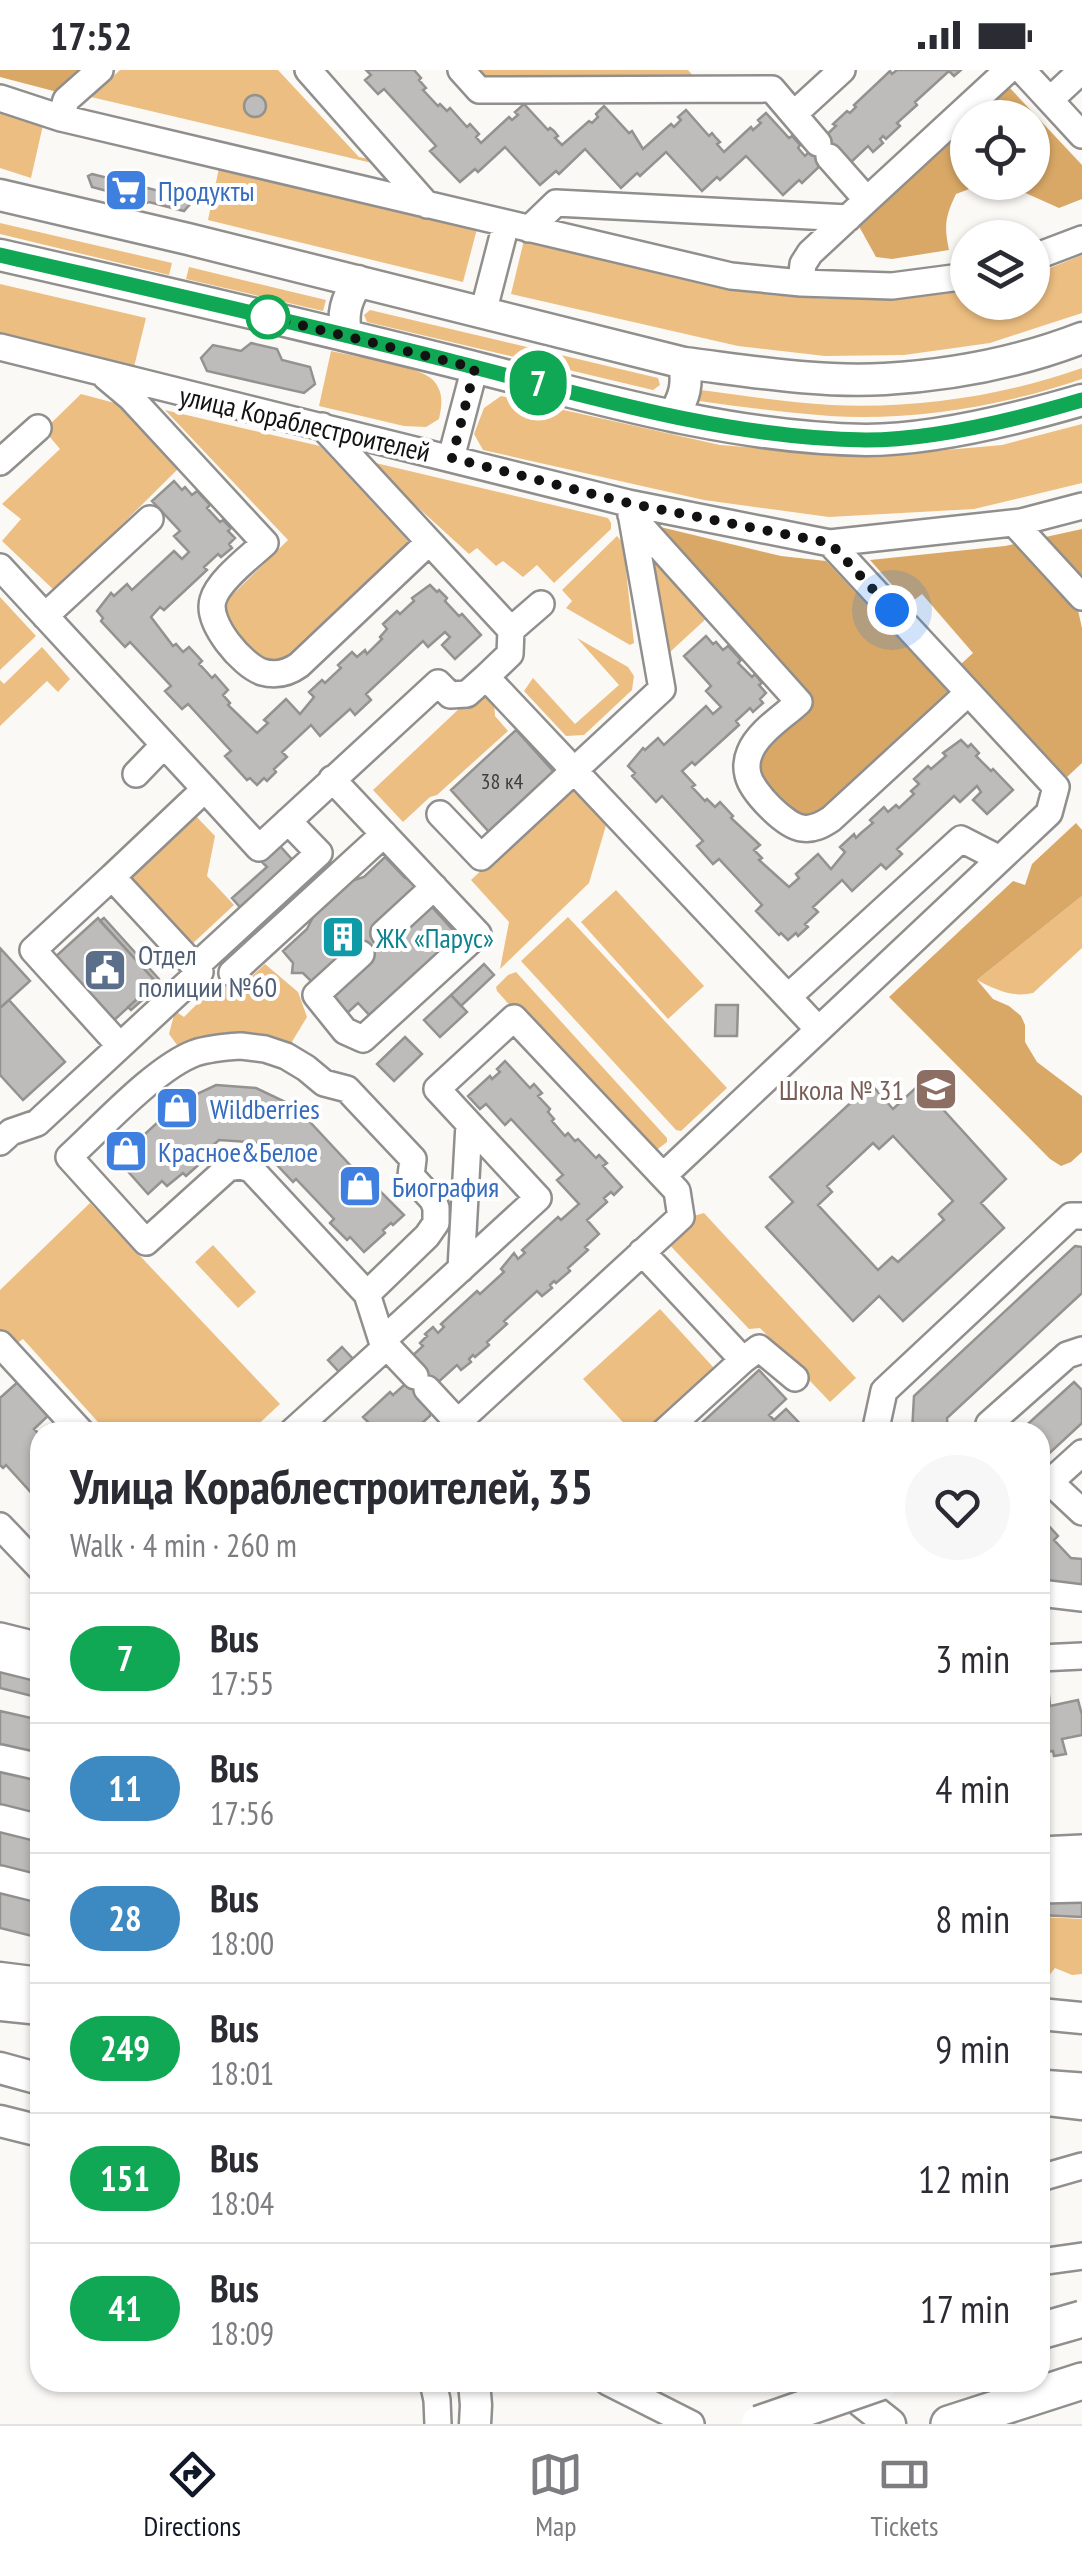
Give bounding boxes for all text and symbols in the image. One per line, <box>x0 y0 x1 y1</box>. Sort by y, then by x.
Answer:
text: 17:52 <box>50 11 132 60</box>
map controls <box>950 100 1050 320</box>
button: locate <box>950 100 1050 200</box>
supermarket icon: Продукты <box>103 167 149 213</box>
place label: Продукты <box>158 172 255 209</box>
button: layers <box>950 220 1050 320</box>
unlabelled marker <box>247 296 289 338</box>
line badge: 7 <box>506 350 570 416</box>
text: 7 <box>530 360 546 406</box>
street label: улица Кораблестроителей <box>176 376 434 470</box>
your location <box>867 585 917 635</box>
house number: 38 к4 <box>481 767 524 795</box>
building icon: ЖК «Парус» <box>320 914 366 960</box>
place label: ЖК «Парус» <box>375 919 494 956</box>
place label: Отдел полиции №60 <box>138 936 277 1005</box>
public building icon: Отдел полиции №60 <box>82 947 128 993</box>
school or university icon: Школа № 31 <box>913 1066 959 1112</box>
place label: Школа № 31 <box>779 1071 904 1108</box>
shop icon: Wildberries <box>154 1085 200 1131</box>
place label: Wildberries <box>210 1090 320 1127</box>
shop icon: Красное&Белое <box>103 1128 149 1174</box>
place label: Красное&Белое <box>158 1133 318 1170</box>
shop icon: Биография <box>337 1163 383 1209</box>
place label: Биография <box>392 1168 499 1205</box>
text: Улица Кораблестроителей, 35 <box>70 1455 593 1517</box>
button: heart <box>905 1455 1010 1560</box>
text: Walk · 4 min · 260 m <box>70 1524 297 1566</box>
text: Bus <box>210 1613 259 1662</box>
text: 3 min <box>935 1634 1010 1683</box>
text: 7 <box>117 1635 133 1681</box>
text: 17:55 <box>210 1662 274 1704</box>
text: Bus <box>210 1743 259 1792</box>
text: 4 min <box>935 1764 1010 1813</box>
text: 11 <box>108 1765 142 1811</box>
text: 17:56 <box>210 1792 274 1834</box>
text: Bus <box>210 1873 259 1922</box>
text: 8 min <box>935 1894 1010 1943</box>
text: 28 <box>108 1895 142 1941</box>
text: 18:00 <box>210 1922 274 1964</box>
text: Bus <box>210 2003 259 2052</box>
text: 9 min <box>935 2024 1010 2073</box>
text: 249 <box>100 2025 150 2071</box>
text: 18:01 <box>210 2052 274 2094</box>
text: Bus <box>210 2133 259 2182</box>
text: 12 min <box>918 2154 1010 2203</box>
text: 151 <box>100 2155 150 2201</box>
text: 18:04 <box>210 2182 274 2224</box>
text: Bus <box>210 2263 259 2312</box>
text: 17 min <box>920 2284 1010 2333</box>
text: 41 <box>108 2285 142 2331</box>
text: 18:09 <box>210 2312 274 2354</box>
tab: Directions <box>144 2447 241 2544</box>
tab: Map <box>528 2447 583 2544</box>
tab: Tickets <box>870 2447 938 2544</box>

